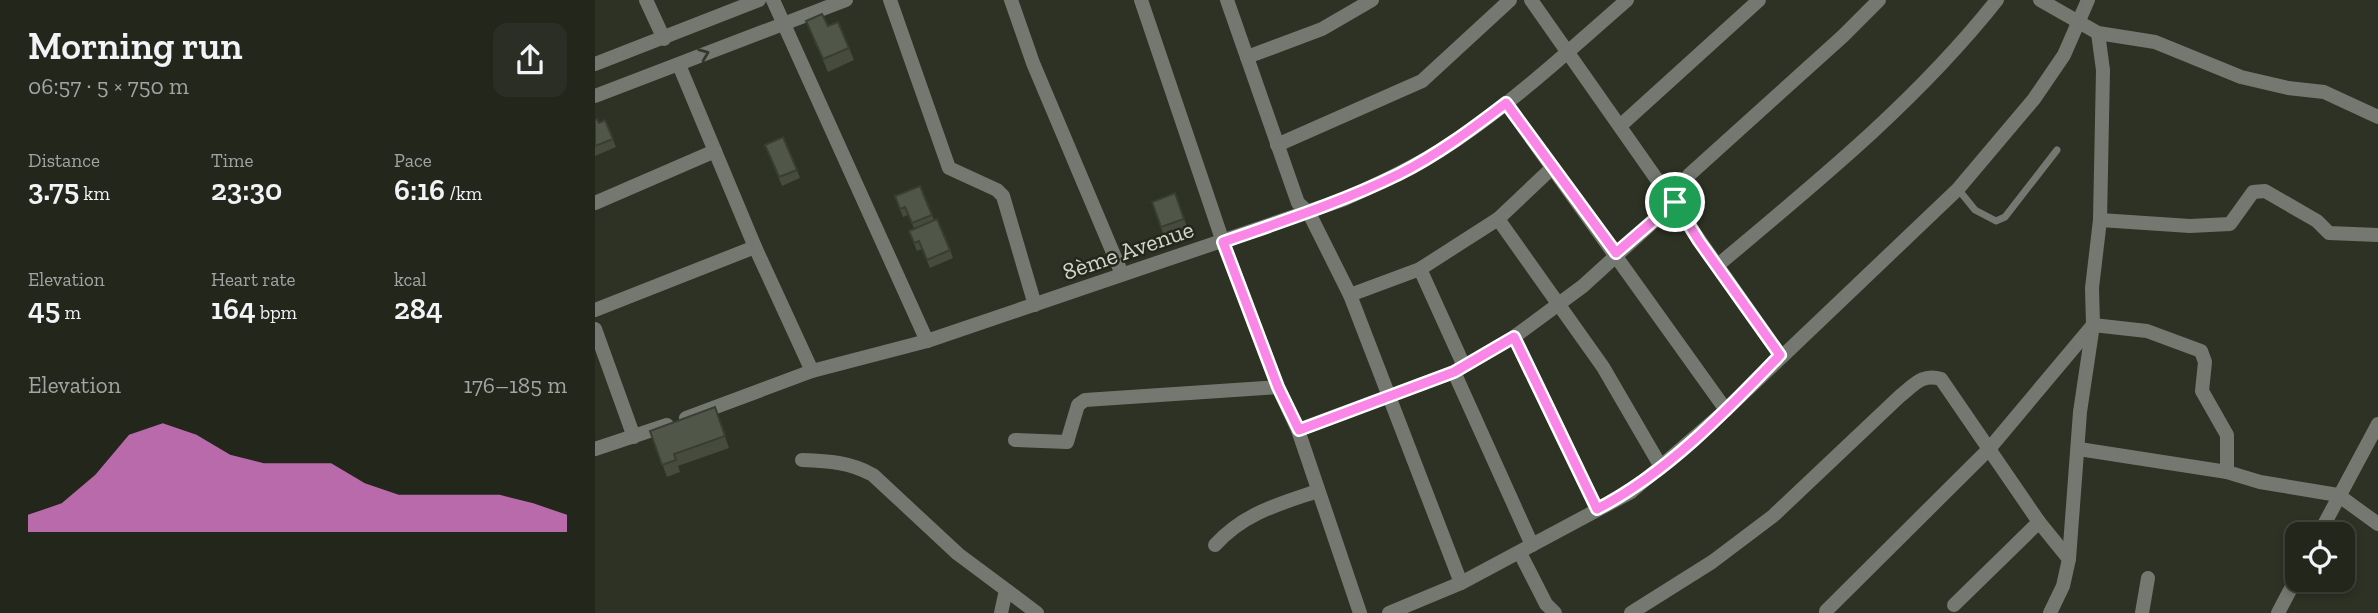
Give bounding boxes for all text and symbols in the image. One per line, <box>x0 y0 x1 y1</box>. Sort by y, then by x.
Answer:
text: Morning run <box>28 23 243 69</box>
button: share <box>493 23 567 97</box>
one-way arrow <box>698 49 710 63</box>
text: 06:57 · 5 × 750 m <box>28 72 189 100</box>
text: Distance <box>28 149 100 172</box>
text: Time <box>211 149 253 172</box>
text: Pace <box>394 149 432 172</box>
text: 3.75 <box>28 172 79 208</box>
text: 23:30 <box>211 172 282 208</box>
text: 6:16 <box>394 172 445 208</box>
pin <box>1645 172 1705 232</box>
text: km <box>79 182 110 205</box>
text: /km <box>445 182 482 205</box>
icon: arrive <box>1656 183 1694 221</box>
street label: 8ème Avenue <box>1059 214 1197 286</box>
text: Elevation <box>28 268 105 291</box>
text: Heart rate <box>211 268 296 291</box>
text: kcal <box>394 268 427 291</box>
text: 45 <box>28 291 60 327</box>
text: 164 <box>211 291 256 327</box>
text: 284 <box>394 291 443 327</box>
text: m <box>60 301 81 324</box>
text: bpm <box>256 301 297 324</box>
text: Elevation <box>28 371 121 399</box>
text: 176–185 m <box>464 371 567 399</box>
map controls <box>2285 522 2355 592</box>
button: locate <box>2285 522 2355 592</box>

